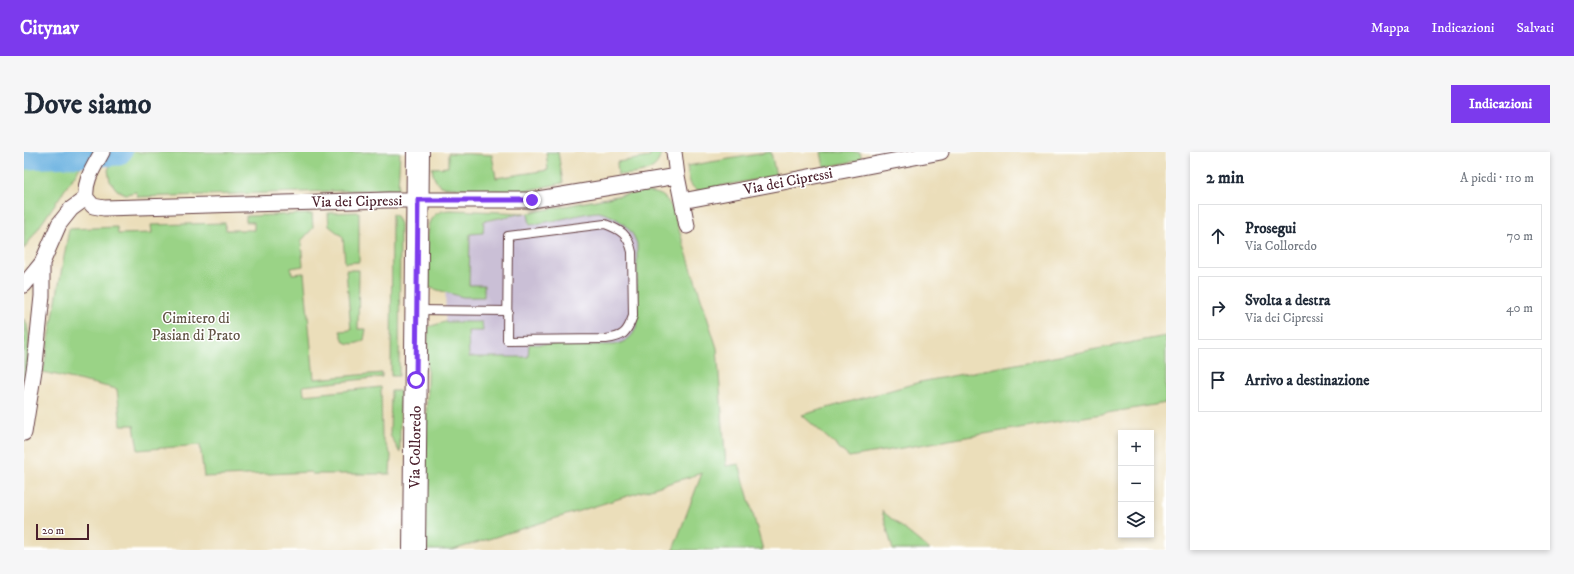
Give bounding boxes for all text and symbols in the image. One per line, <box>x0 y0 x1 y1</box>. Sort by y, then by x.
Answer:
text: Citynav <box>20 17 79 40</box>
text: Mappa <box>1371 19 1409 37</box>
text: Indicazioni <box>1431 19 1494 37</box>
text: Salvati <box>1516 19 1554 37</box>
button: Indicazioni <box>1451 85 1550 123</box>
text: Dove siamo <box>24 87 151 122</box>
street label: Via dei Cipressi <box>741 164 834 200</box>
text: 2 min <box>1206 167 1244 189</box>
text: A piedi · 110 m <box>1460 170 1534 186</box>
street label: Via dei Cipressi <box>311 191 403 212</box>
route end <box>523 191 541 209</box>
text: Prosegui <box>1245 219 1296 238</box>
icon: ahead <box>1207 225 1229 247</box>
text: 70 m <box>1507 228 1533 244</box>
text: Via Colloredo <box>1245 238 1317 254</box>
text: Svolta a destra <box>1245 291 1330 310</box>
icon: right <box>1207 297 1229 319</box>
text: 40 m <box>1506 300 1533 316</box>
park label: Cimitero di Pasian di Prato <box>152 309 240 345</box>
text: Via dei Cipressi <box>1245 310 1323 326</box>
icon: arrive <box>1207 369 1229 391</box>
route start <box>407 371 425 389</box>
text: Arrivo a destinazione <box>1245 371 1369 390</box>
street label: Via Colloredo <box>405 405 426 490</box>
map controls <box>1118 430 1154 538</box>
button: + <box>1118 430 1154 466</box>
button: − <box>1118 466 1154 502</box>
button: layers <box>1118 502 1154 538</box>
scale bar <box>36 522 89 541</box>
text: 20 m <box>42 524 64 538</box>

